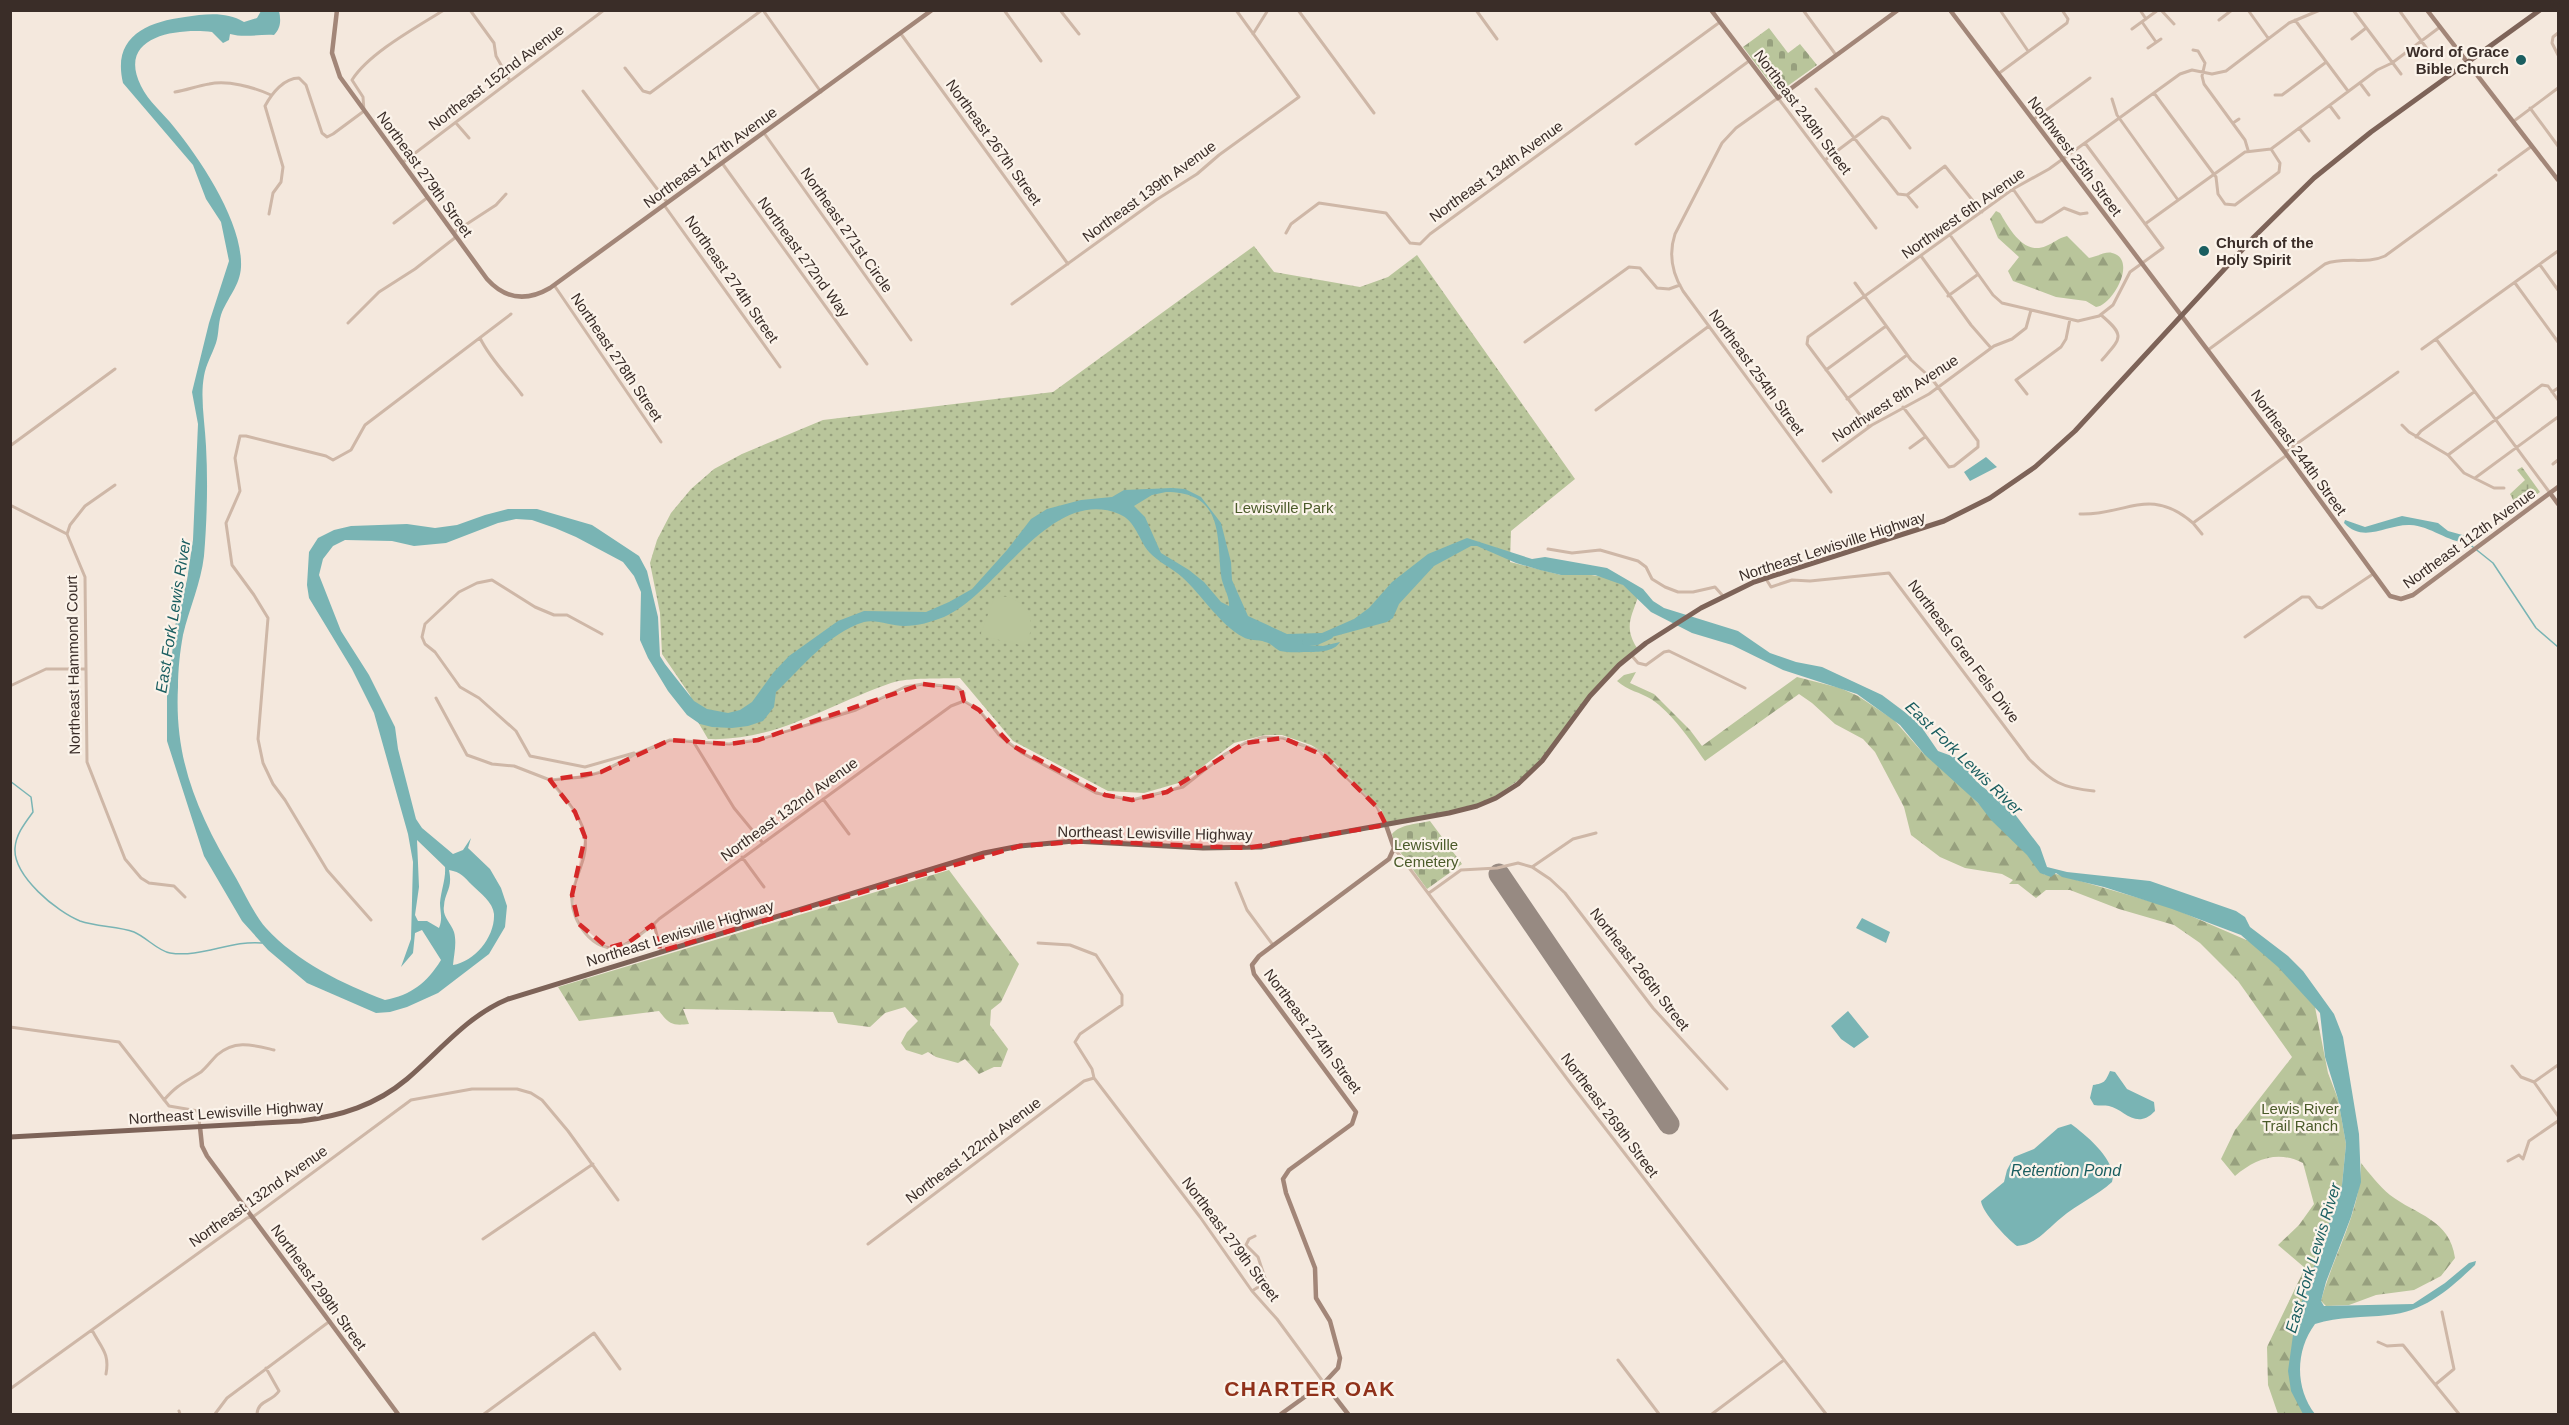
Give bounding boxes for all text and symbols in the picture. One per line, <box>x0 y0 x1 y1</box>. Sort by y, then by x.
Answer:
street label: Northeast 152nd Avenue <box>425 21 567 133</box>
place label: Word of Grace Bible Church <box>2406 43 2509 77</box>
street label: Northeast 249th Street <box>1751 47 1856 178</box>
marker: Word of Grace Bible Church <box>2514 53 2528 67</box>
street label: Northeast 267th Street <box>943 76 1046 209</box>
street label: Northwest 25th Street <box>2025 93 2126 220</box>
street label: Northeast 147th Avenue <box>640 103 780 211</box>
street label: Northeast 279th Street <box>374 108 477 241</box>
street label: Northeast 134th Avenue <box>1426 117 1566 225</box>
street label: Northeast 139th Avenue <box>1079 137 1219 245</box>
street label: Northeast 271st Circle <box>797 164 897 296</box>
street label: Northwest 6th Avenue <box>1898 164 2028 262</box>
street label: Northeast 272nd Way <box>755 194 854 321</box>
street label: Northeast 274th Street <box>682 212 783 346</box>
place label: Church of the Holy Spirit <box>2216 234 2314 268</box>
marker: Church of the Holy Spirit <box>2197 244 2211 258</box>
street label: Northeast 278th Street <box>568 290 667 425</box>
street label: Northeast 254th Street <box>1706 306 1809 439</box>
street label: Northwest 8th Avenue <box>1829 351 1961 445</box>
street label: Northeast 244th Street <box>2248 386 2351 519</box>
street label: Northeast 112th Avenue <box>2399 484 2539 592</box>
park label: Lewisville Park <box>1234 499 1334 516</box>
street label: Northeast Lewisville Highway <box>1737 508 1928 584</box>
water label: East Fork Lewis River <box>152 537 194 694</box>
street label: Northeast Hammond Court <box>63 574 83 755</box>
street label: Northeast Gren Fels Drive <box>1905 576 2023 726</box>
water label: East Fork Lewis River <box>1902 698 2026 819</box>
street label: Northeast 132nd Avenue <box>717 754 861 864</box>
street label: Northeast Lewisville Highway <box>1057 823 1253 843</box>
park label: Lewisville Cemetery <box>1393 836 1459 870</box>
street label: Northeast Lewisville Highway <box>584 896 776 970</box>
street label: Northeast 266th Street <box>1587 904 1694 1034</box>
street label: Northeast 274th Street <box>1261 966 1366 1097</box>
street label: Northeast 269th Street <box>1558 1050 1663 1181</box>
street label: Northeast 122nd Avenue <box>902 1094 1044 1206</box>
street label: Northeast Lewisville Highway <box>128 1097 324 1127</box>
park label: Lewis River Trail Ranch <box>2261 1100 2339 1134</box>
street label: Northeast 132nd Avenue <box>186 1142 330 1250</box>
water label: Retention Pond <box>2011 1162 2122 1179</box>
street label: Northeast 279th Street <box>1179 1174 1284 1305</box>
water label: East Fork Lewis River <box>2282 1180 2344 1335</box>
street label: Northeast 299th Street <box>268 1221 371 1354</box>
district label: CHARTER OAK <box>1224 1377 1396 1400</box>

